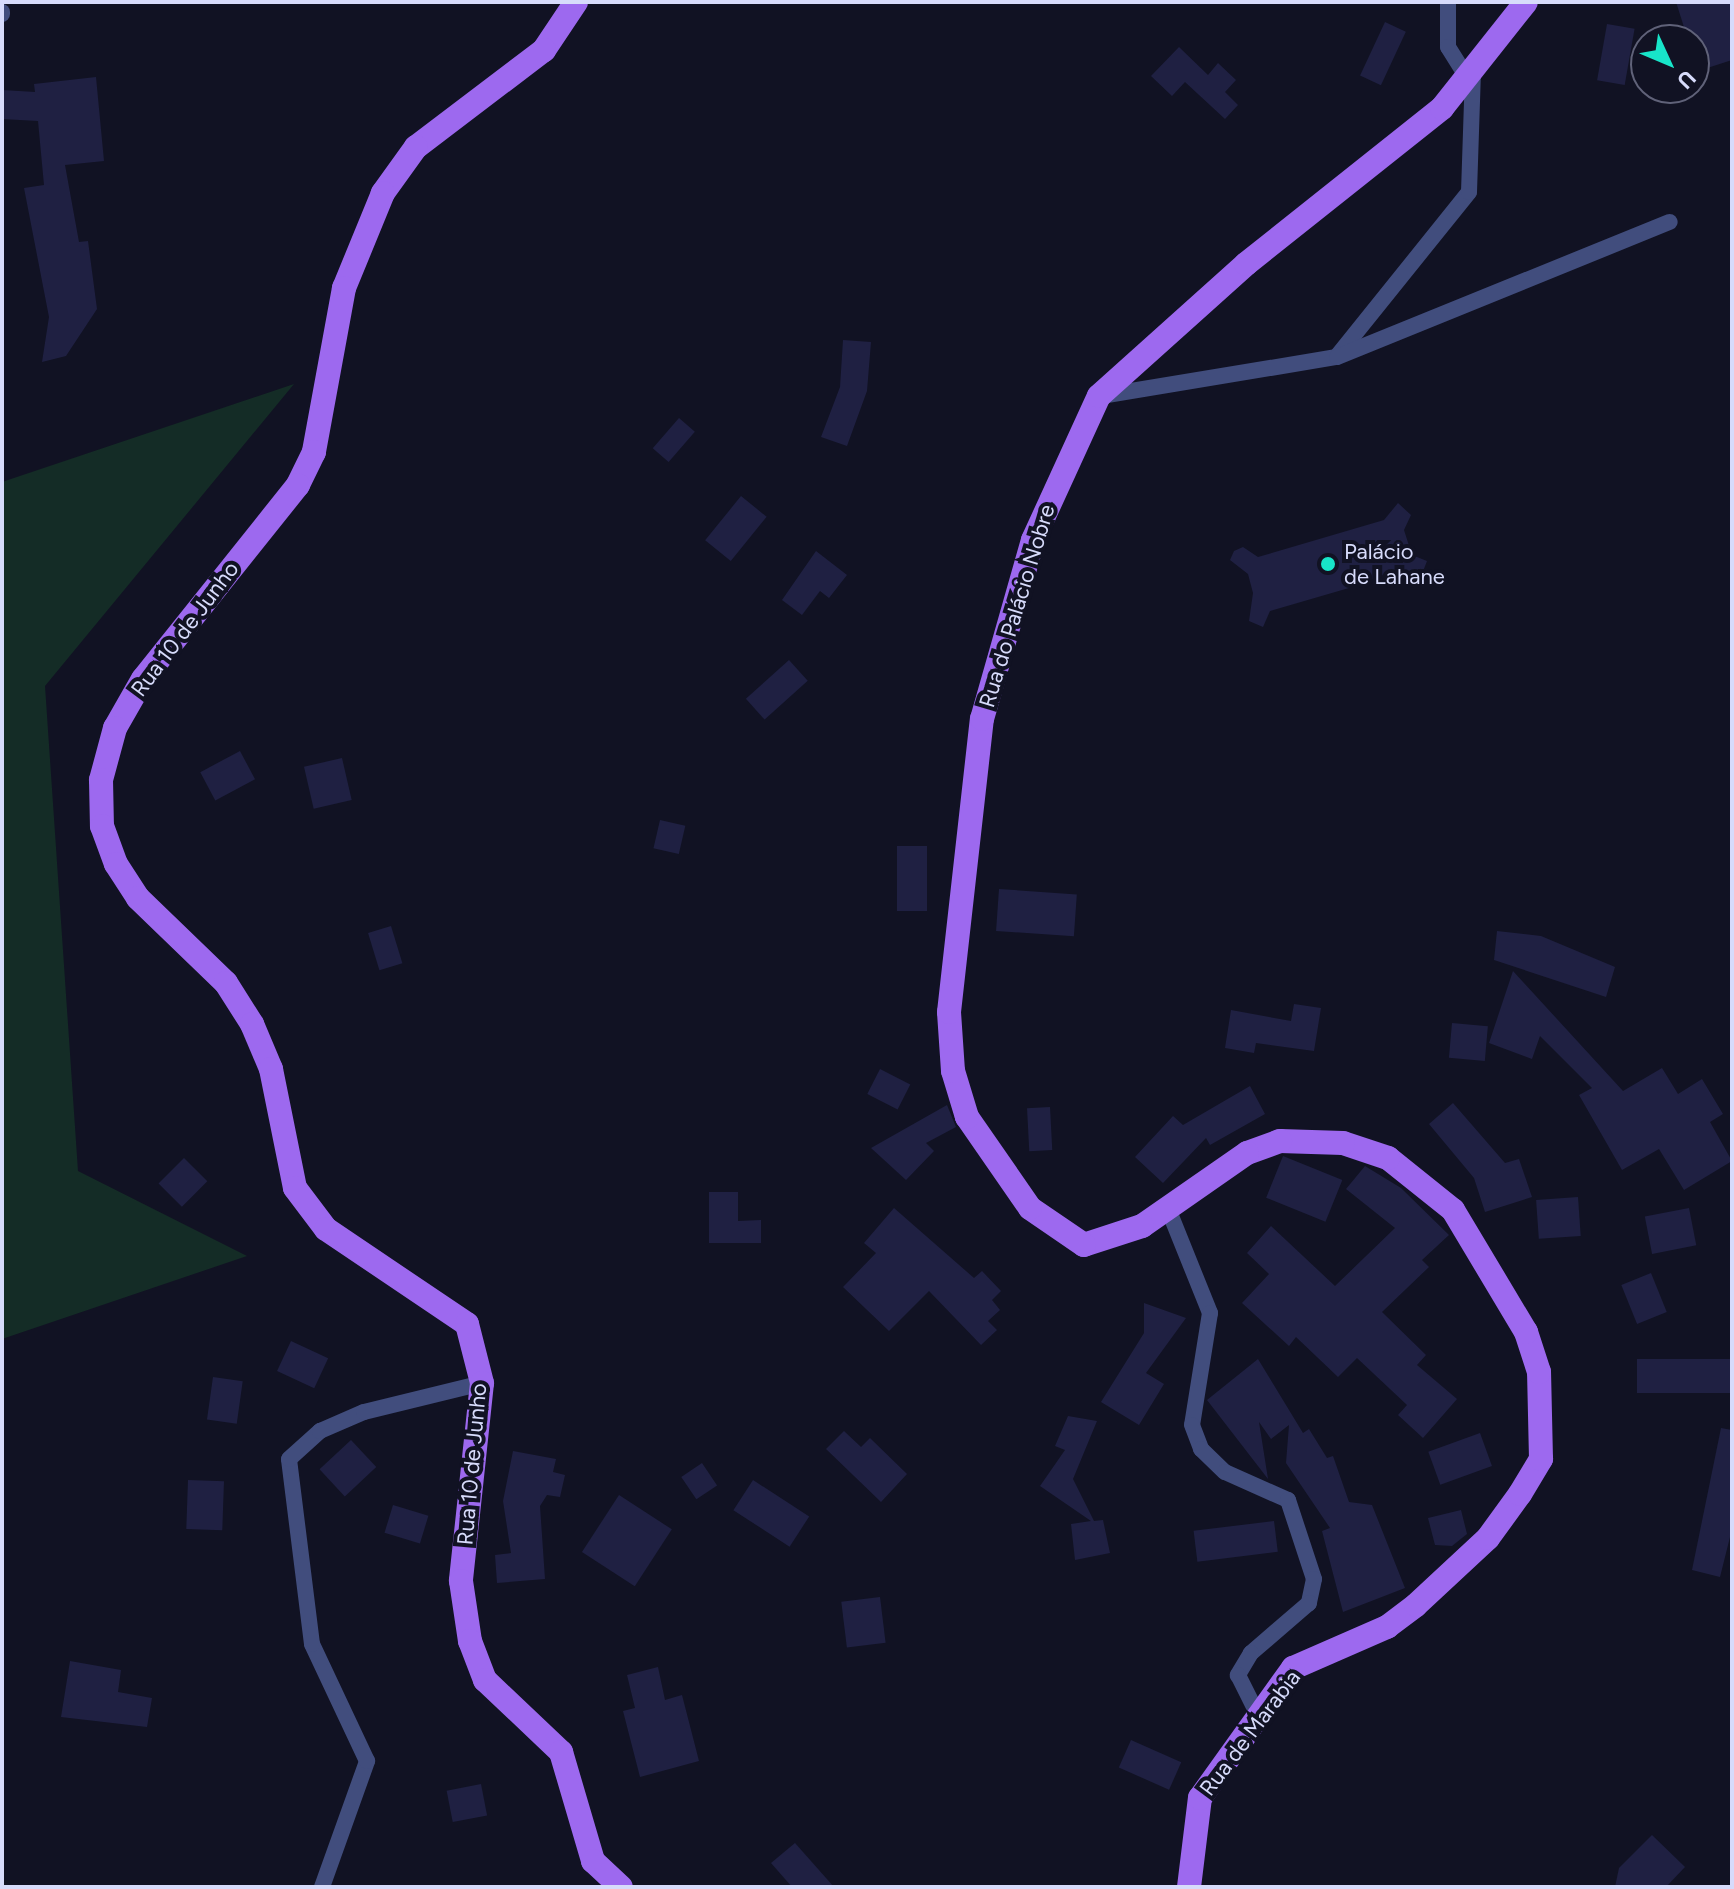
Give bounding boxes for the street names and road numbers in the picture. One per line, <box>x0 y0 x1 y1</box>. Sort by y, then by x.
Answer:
street label: Rua do Palácio Nobre <box>974 501 1060 711</box>
street label: Rua 10 de Junho <box>126 556 244 702</box>
street label: Rua 10 de Junho <box>452 1382 492 1546</box>
street label: Rua de Marabia <box>1194 1665 1306 1801</box>

